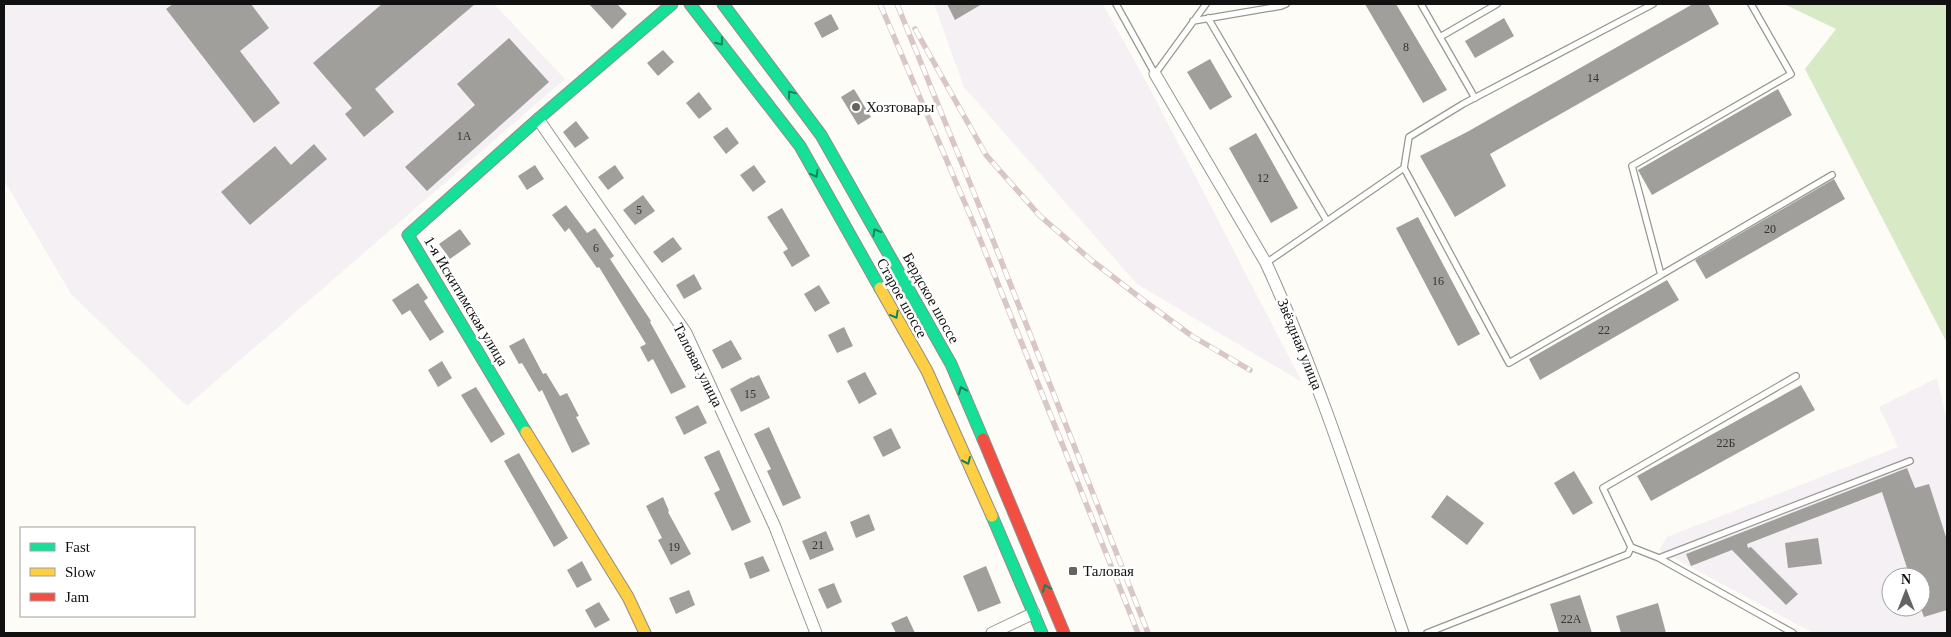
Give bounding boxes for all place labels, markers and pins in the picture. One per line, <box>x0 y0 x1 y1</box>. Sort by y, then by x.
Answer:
place label: Хозтовары <box>866 99 934 115</box>
marker: Хозтовары <box>850 101 862 113</box>
place label: Таловая <box>1083 563 1134 579</box>
marker: Таловая <box>1067 565 1079 577</box>

